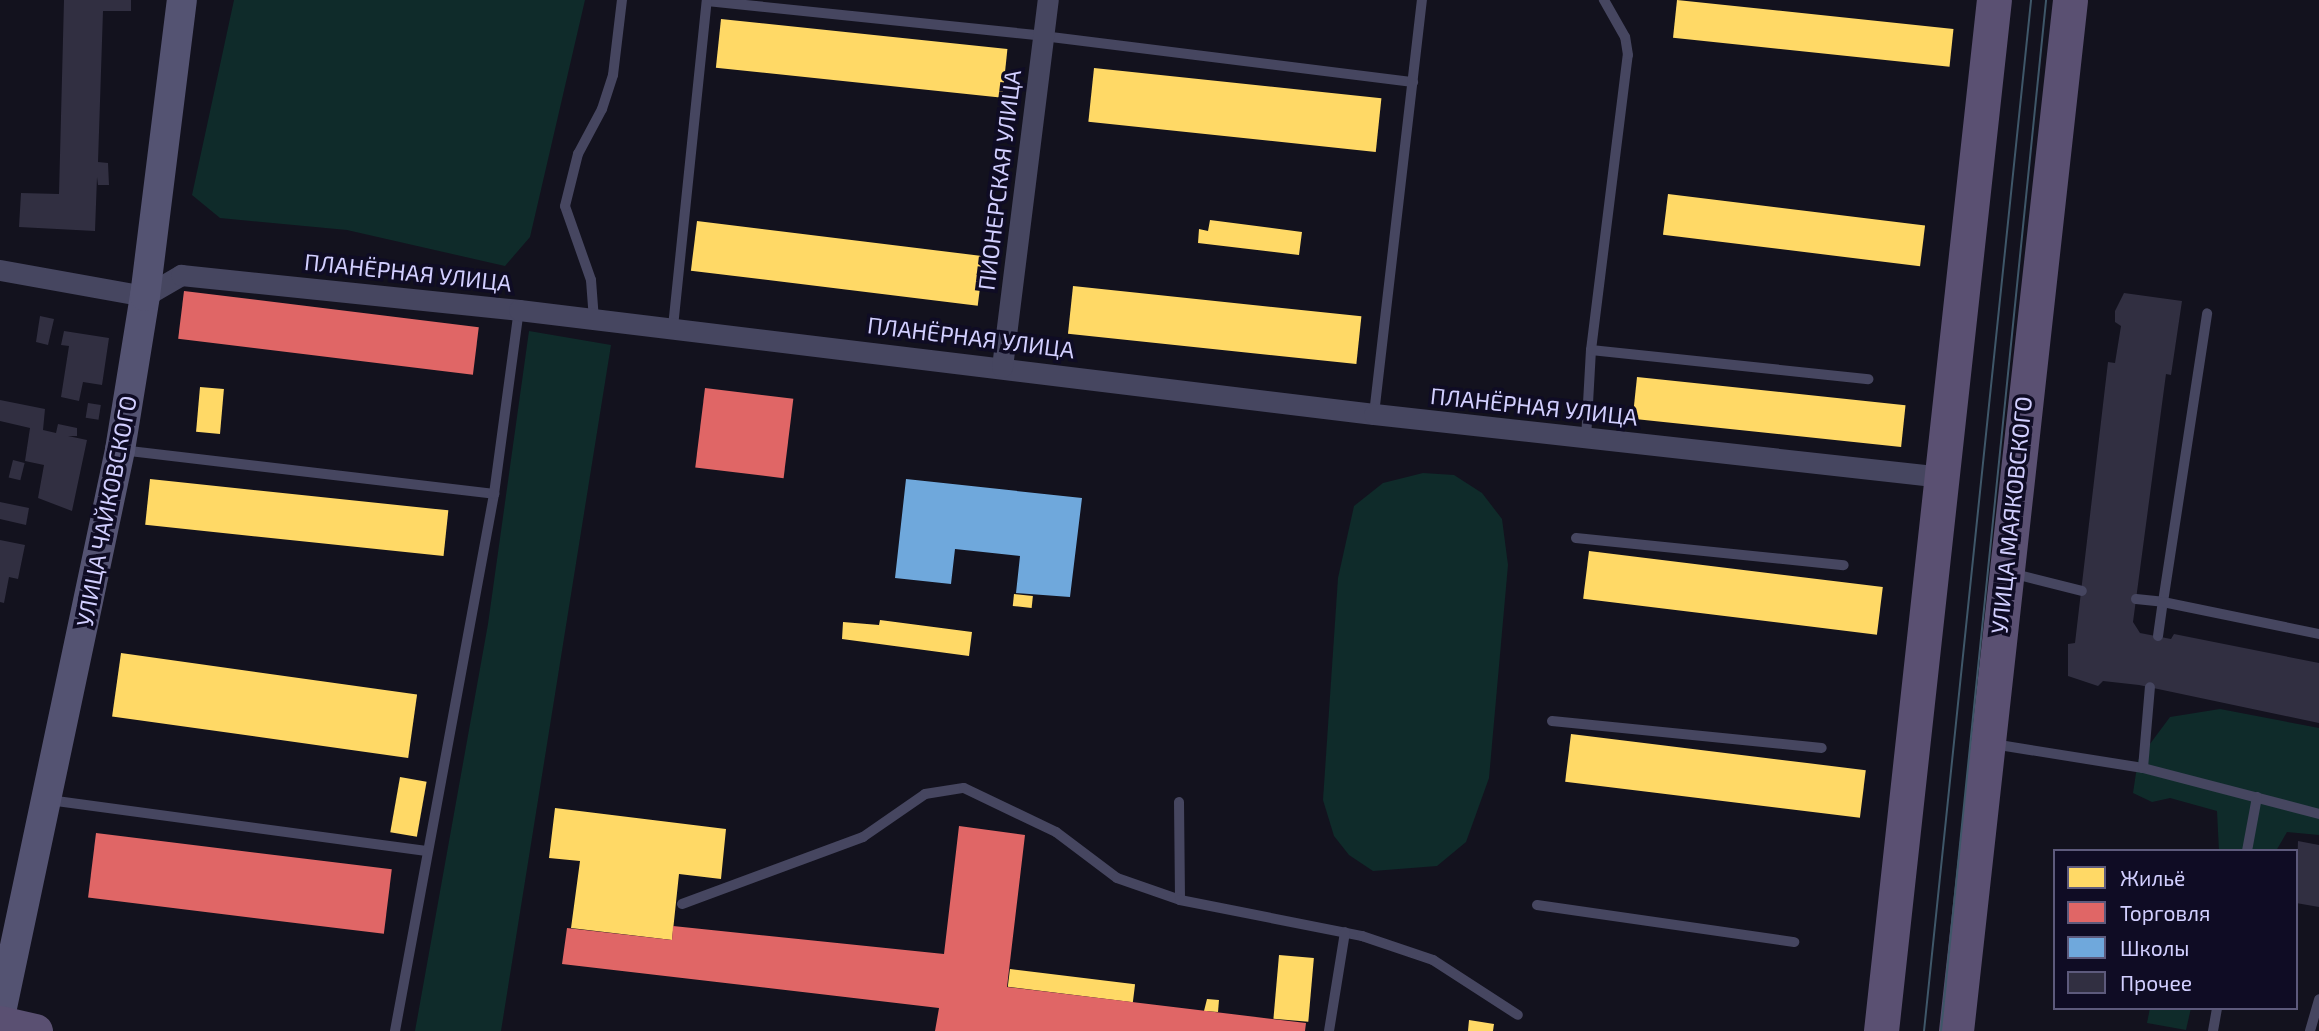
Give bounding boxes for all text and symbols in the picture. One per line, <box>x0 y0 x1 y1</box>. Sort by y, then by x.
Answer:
street label: ПИОНЕРСКАЯ УЛИЦА <box>972 68 1026 292</box>
street label: ПЛАНЁРНАЯ УЛИЦА <box>303 247 513 297</box>
street label: ПЛАНЁРНАЯ УЛИЦА <box>866 311 1076 363</box>
street label: ПЛАНЁРНАЯ УЛИЦА <box>1429 381 1639 431</box>
street label: УЛИЦА ЧАЙКОВСКОГО <box>70 393 142 629</box>
street label: УЛИЦА МАЯКОВСКОГО <box>1985 395 2037 635</box>
legend <box>2053 849 2298 1010</box>
text: Жильё <box>2120 865 2185 890</box>
text: Торговля <box>2120 900 2210 925</box>
text: Школы <box>2120 935 2189 960</box>
text: Прочее <box>2120 970 2192 995</box>

